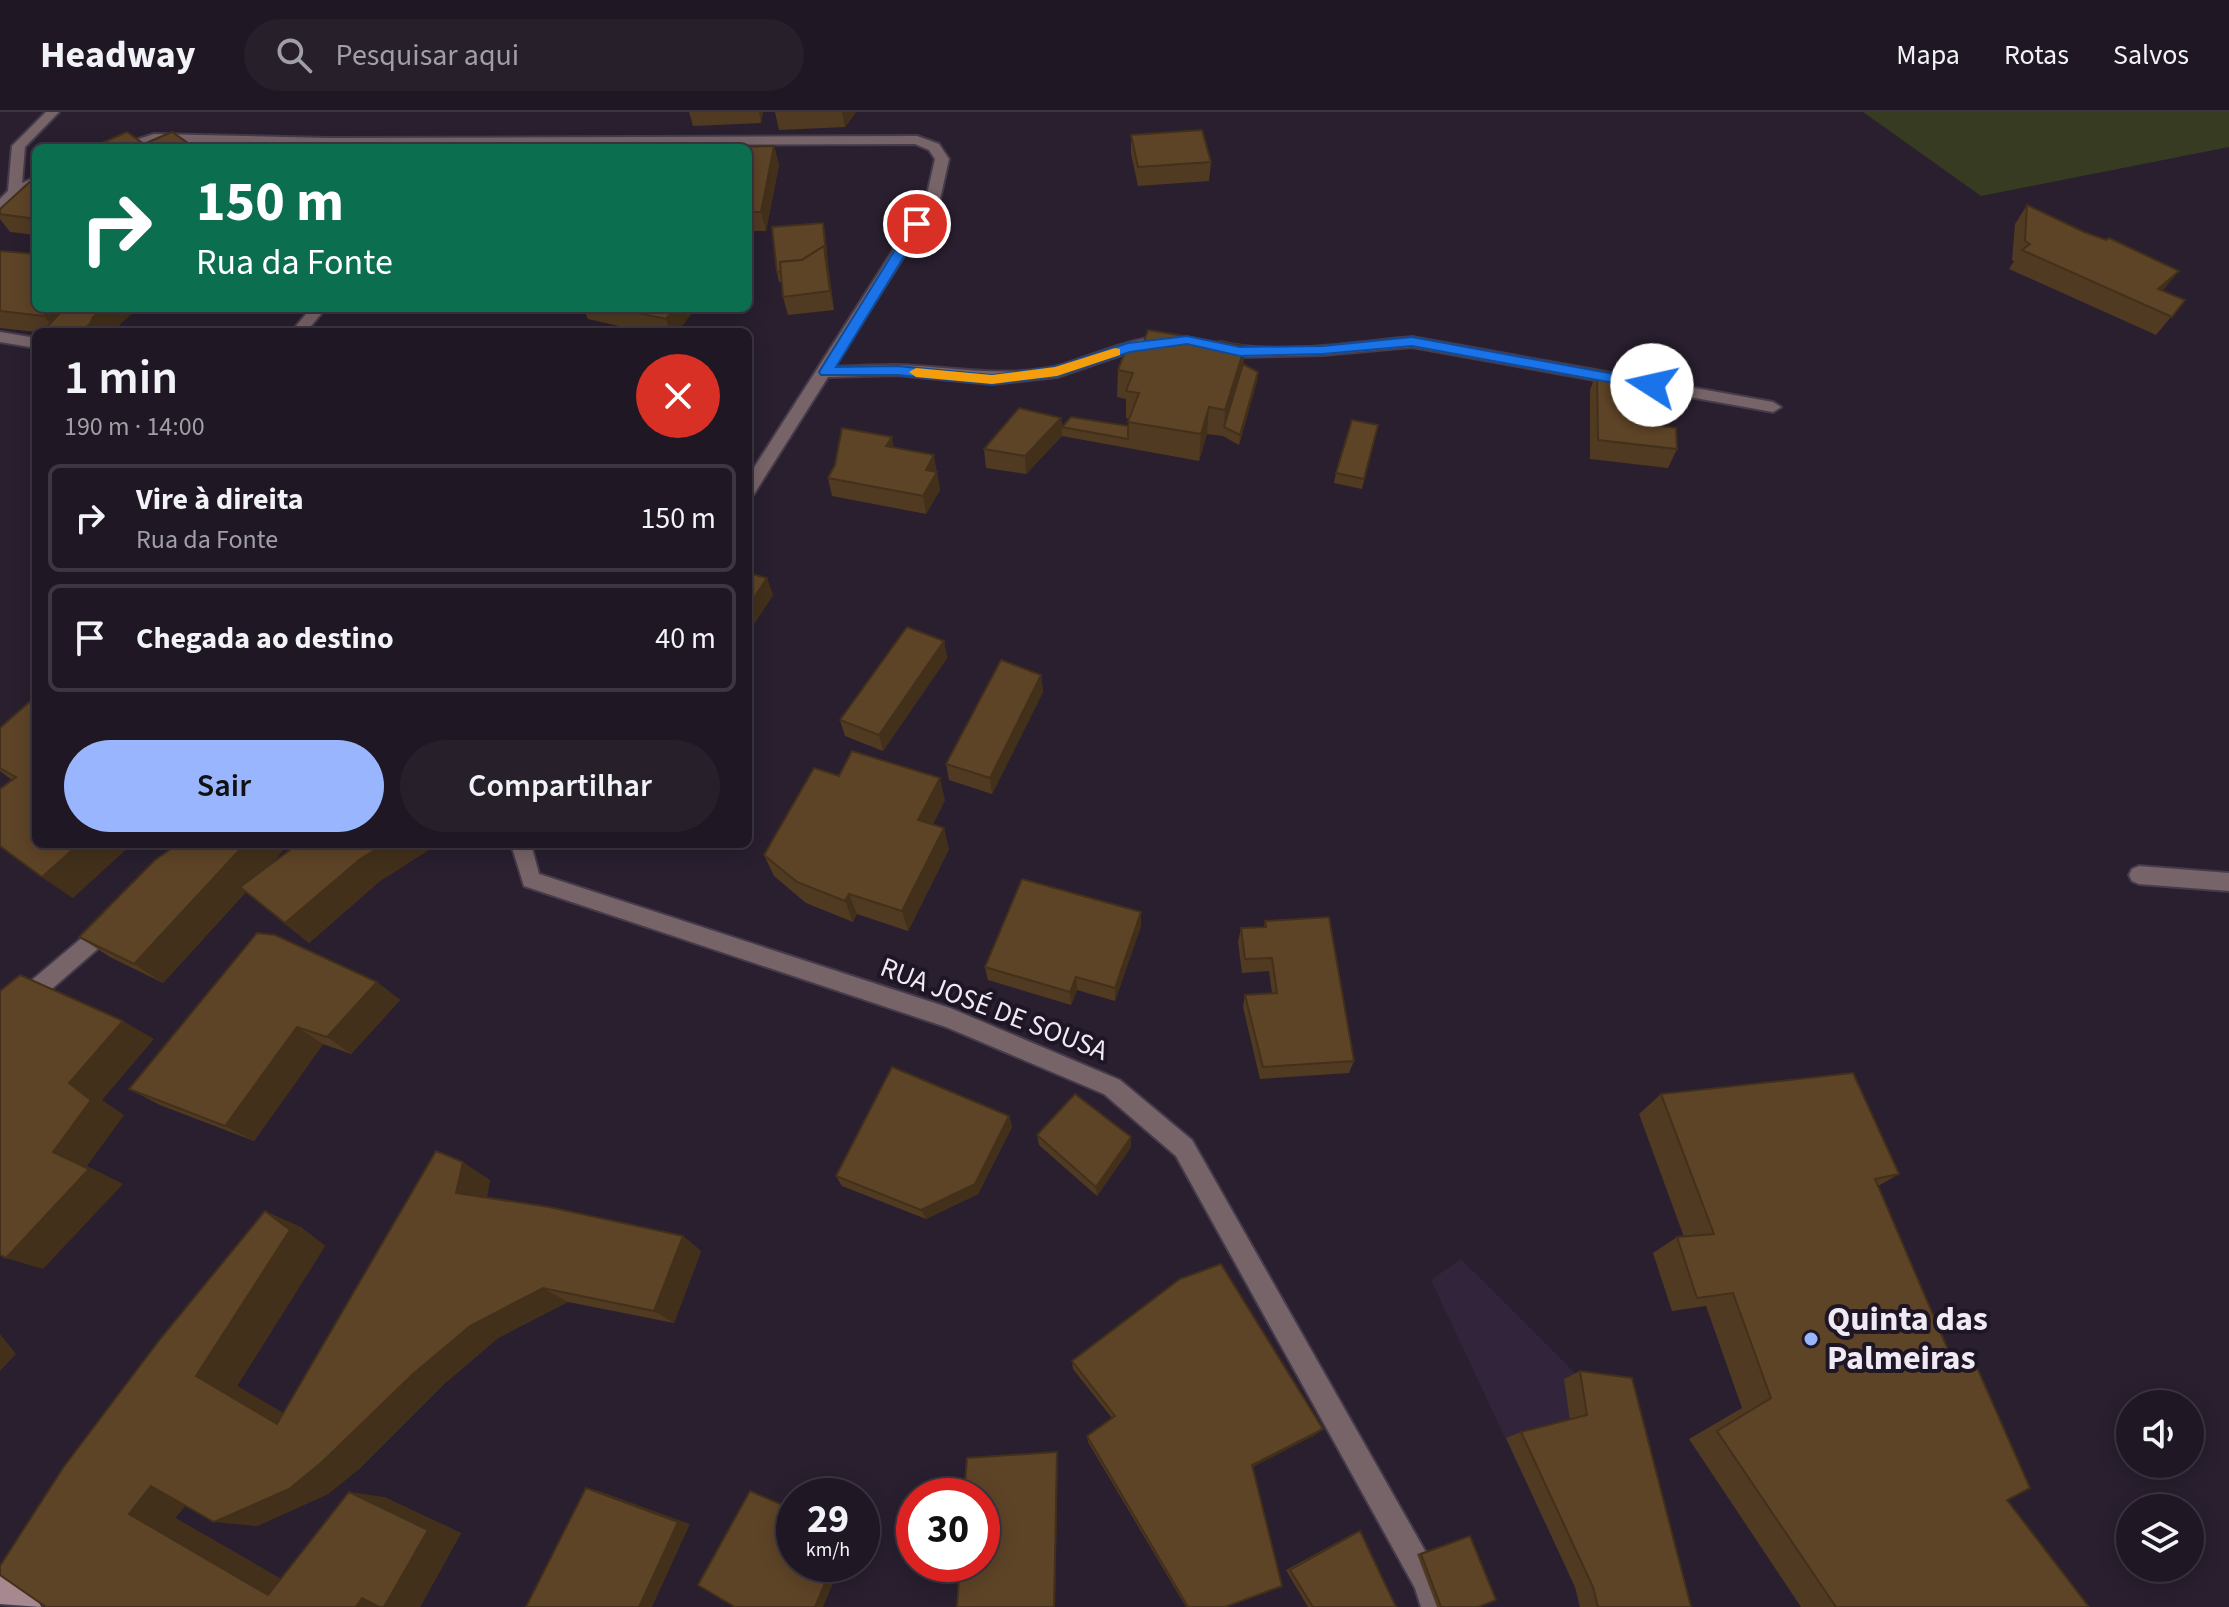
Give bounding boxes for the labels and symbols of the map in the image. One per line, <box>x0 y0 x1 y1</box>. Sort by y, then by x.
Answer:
pin <box>883 190 951 258</box>
position arrow <box>1610 343 1694 427</box>
street label: RUA JOSÉ DE SOUSA <box>874 947 1114 1071</box>
place label: Quinta das Palmeiras <box>1827 1295 1988 1383</box>
marker: Quinta das Palmeiras <box>1802 1330 1820 1348</box>
speed limit sign: 30 <box>896 1478 1000 1582</box>

